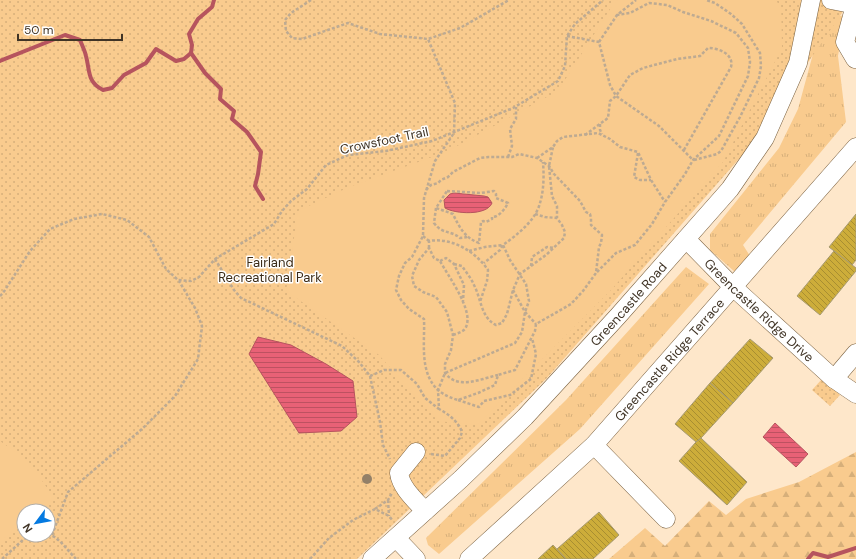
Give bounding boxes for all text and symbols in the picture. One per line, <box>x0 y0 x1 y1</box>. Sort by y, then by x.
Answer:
scale bar <box>18 16 122 42</box>
text: 50 m <box>24 22 53 38</box>
street label: Crowsfoot Trail <box>338 123 430 158</box>
park label: Fairland Recreational Park <box>218 254 322 286</box>
street label: Greencastle Ridge Drive <box>701 255 817 366</box>
street label: Greencastle Road <box>587 259 671 350</box>
street label: Greencastle Ridge Terrace <box>611 295 728 425</box>
north arrow <box>16 503 56 543</box>
text: N <box>19 521 36 535</box>

